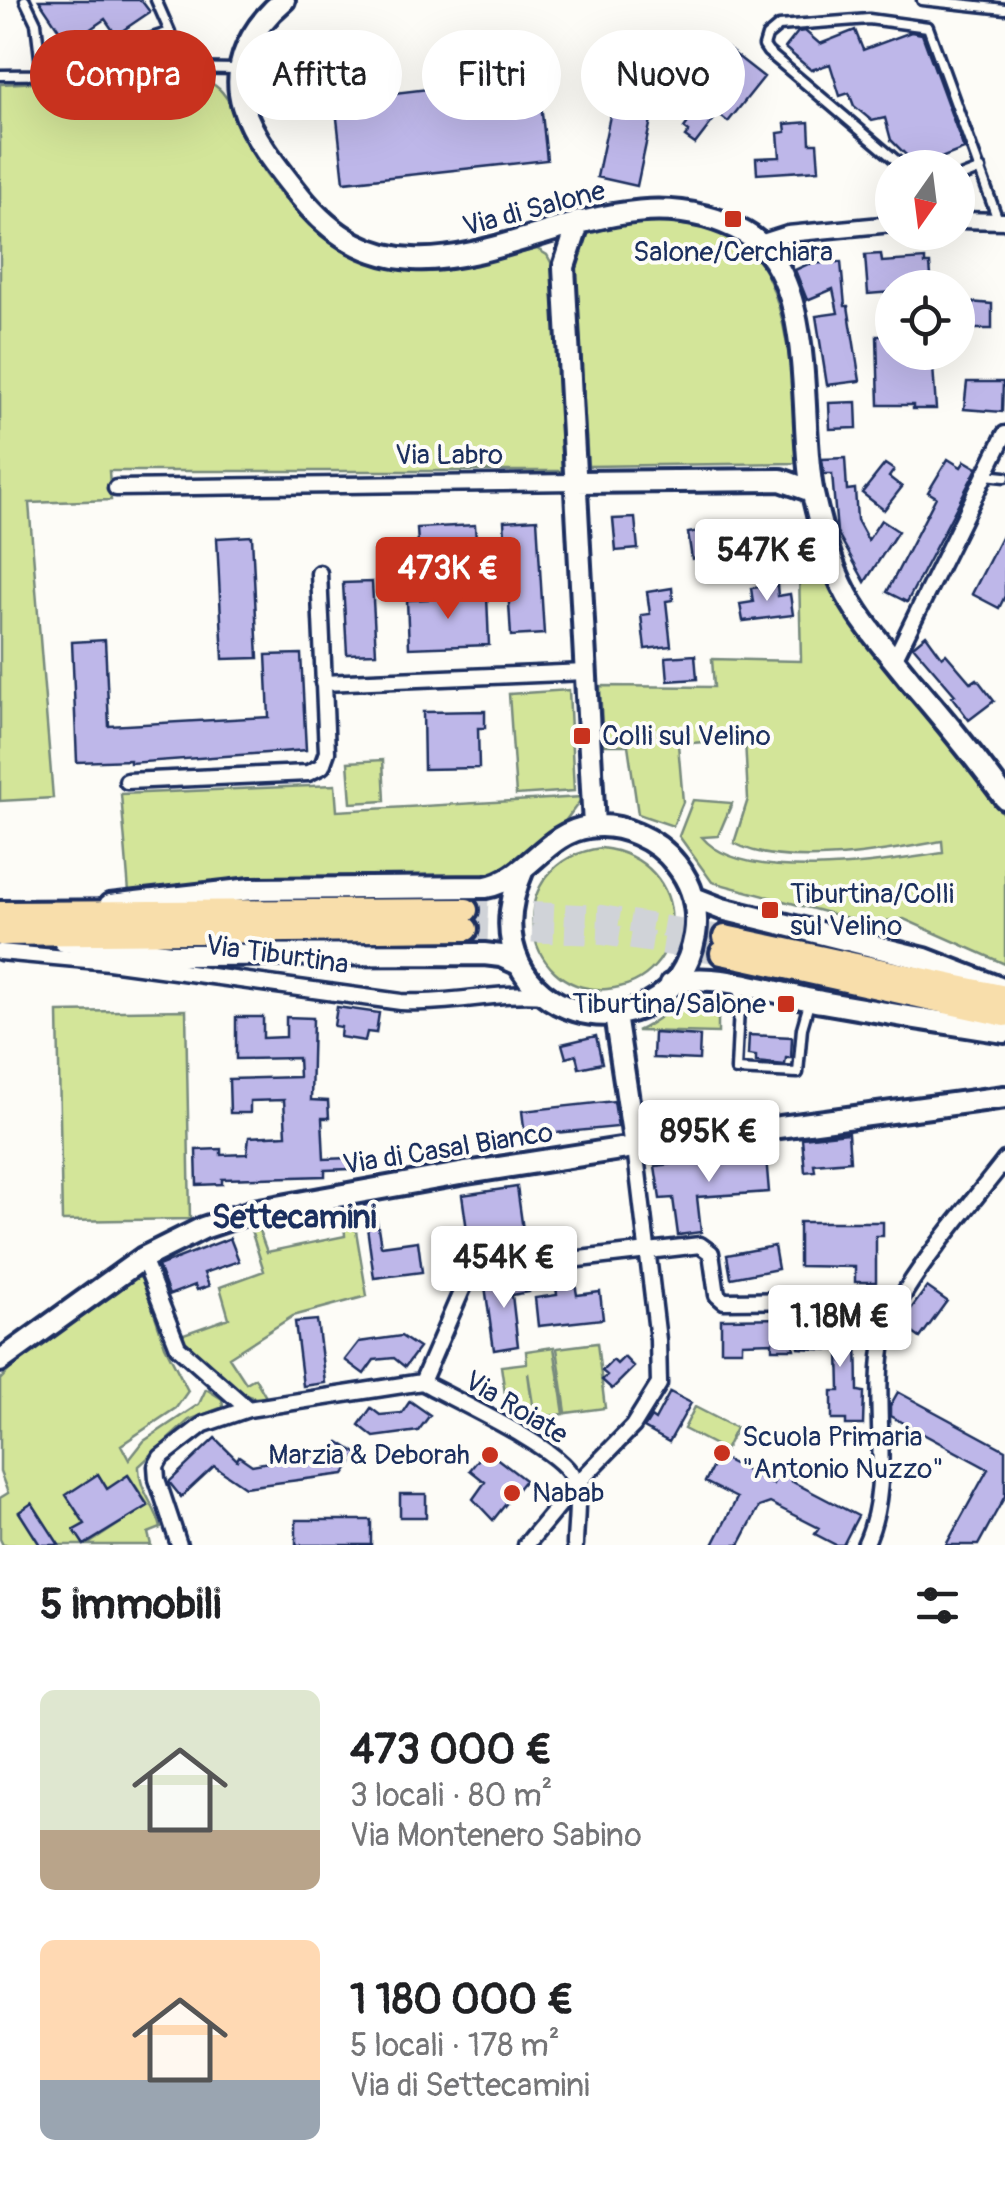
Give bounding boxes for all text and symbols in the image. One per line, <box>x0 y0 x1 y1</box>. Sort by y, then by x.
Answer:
chip: Compra <box>30 30 216 120</box>
chip: Affitta <box>236 30 402 120</box>
chip: Filtri <box>422 30 561 120</box>
chip: Nuovo <box>581 30 745 120</box>
north arrow <box>875 150 975 250</box>
map controls <box>875 150 975 370</box>
street label: Via di Salone <box>459 173 609 245</box>
marker: Salone/Cerchiara <box>722 208 744 230</box>
place label: Salone/Cerchiara <box>633 235 833 270</box>
button: locate <box>875 270 975 370</box>
street label: Via Labro <box>395 438 503 473</box>
pin: 547K € <box>686 519 848 604</box>
text: 547K € <box>717 531 817 571</box>
pin: 473K € <box>367 537 529 622</box>
text: 473K € <box>398 549 498 589</box>
place label: Colli sul Velino <box>602 719 771 754</box>
marker: Colli sul Velino <box>571 725 593 747</box>
place label: Tiburtina/Colli sul Velino <box>790 877 954 944</box>
marker: Tiburtina/Colli sul Velino <box>759 899 781 921</box>
street label: Via Tiburtina <box>203 928 351 982</box>
place label: Tiburtina/Salone <box>572 987 766 1022</box>
marker: Tiburtina/Salone <box>775 993 797 1015</box>
pin: 895K € <box>628 1100 790 1185</box>
text: 895K € <box>660 1112 758 1152</box>
street label: Via di Casal Bianco <box>340 1115 556 1183</box>
district label: Settecamini <box>212 1198 377 1238</box>
pin: 454K € <box>423 1226 585 1311</box>
text: 454K € <box>453 1238 555 1278</box>
pin: 1.18M € <box>748 1285 932 1370</box>
text: 1.18M € <box>790 1297 890 1337</box>
street label: Via Roiate <box>458 1364 574 1453</box>
place label: Scuola Primaria "Antonio Nuzzo" <box>742 1420 944 1487</box>
place label: Marzia & Deborah <box>268 1438 470 1473</box>
marker: Scuola Primaria "Antonio Nuzzo" <box>711 1442 733 1464</box>
marker: Marzia & Deborah <box>479 1444 501 1466</box>
place label: Nabab <box>532 1476 604 1511</box>
marker: Nabab <box>501 1482 523 1504</box>
icon: filters <box>910 1578 965 1633</box>
text: 5 immobili <box>40 1579 221 1631</box>
text: 473 000 € <box>350 1724 552 1776</box>
icon: home <box>120 1730 240 1850</box>
text: 3 locali · 80 m² <box>350 1776 553 1816</box>
text: Via Montenero Sabino <box>350 1816 642 1856</box>
text: 1 180 000 € <box>350 1974 574 2026</box>
icon: home <box>120 1980 240 2100</box>
text: 5 locali · 178 m² <box>350 2026 560 2066</box>
text: Via di Settecamini <box>350 2066 590 2106</box>

